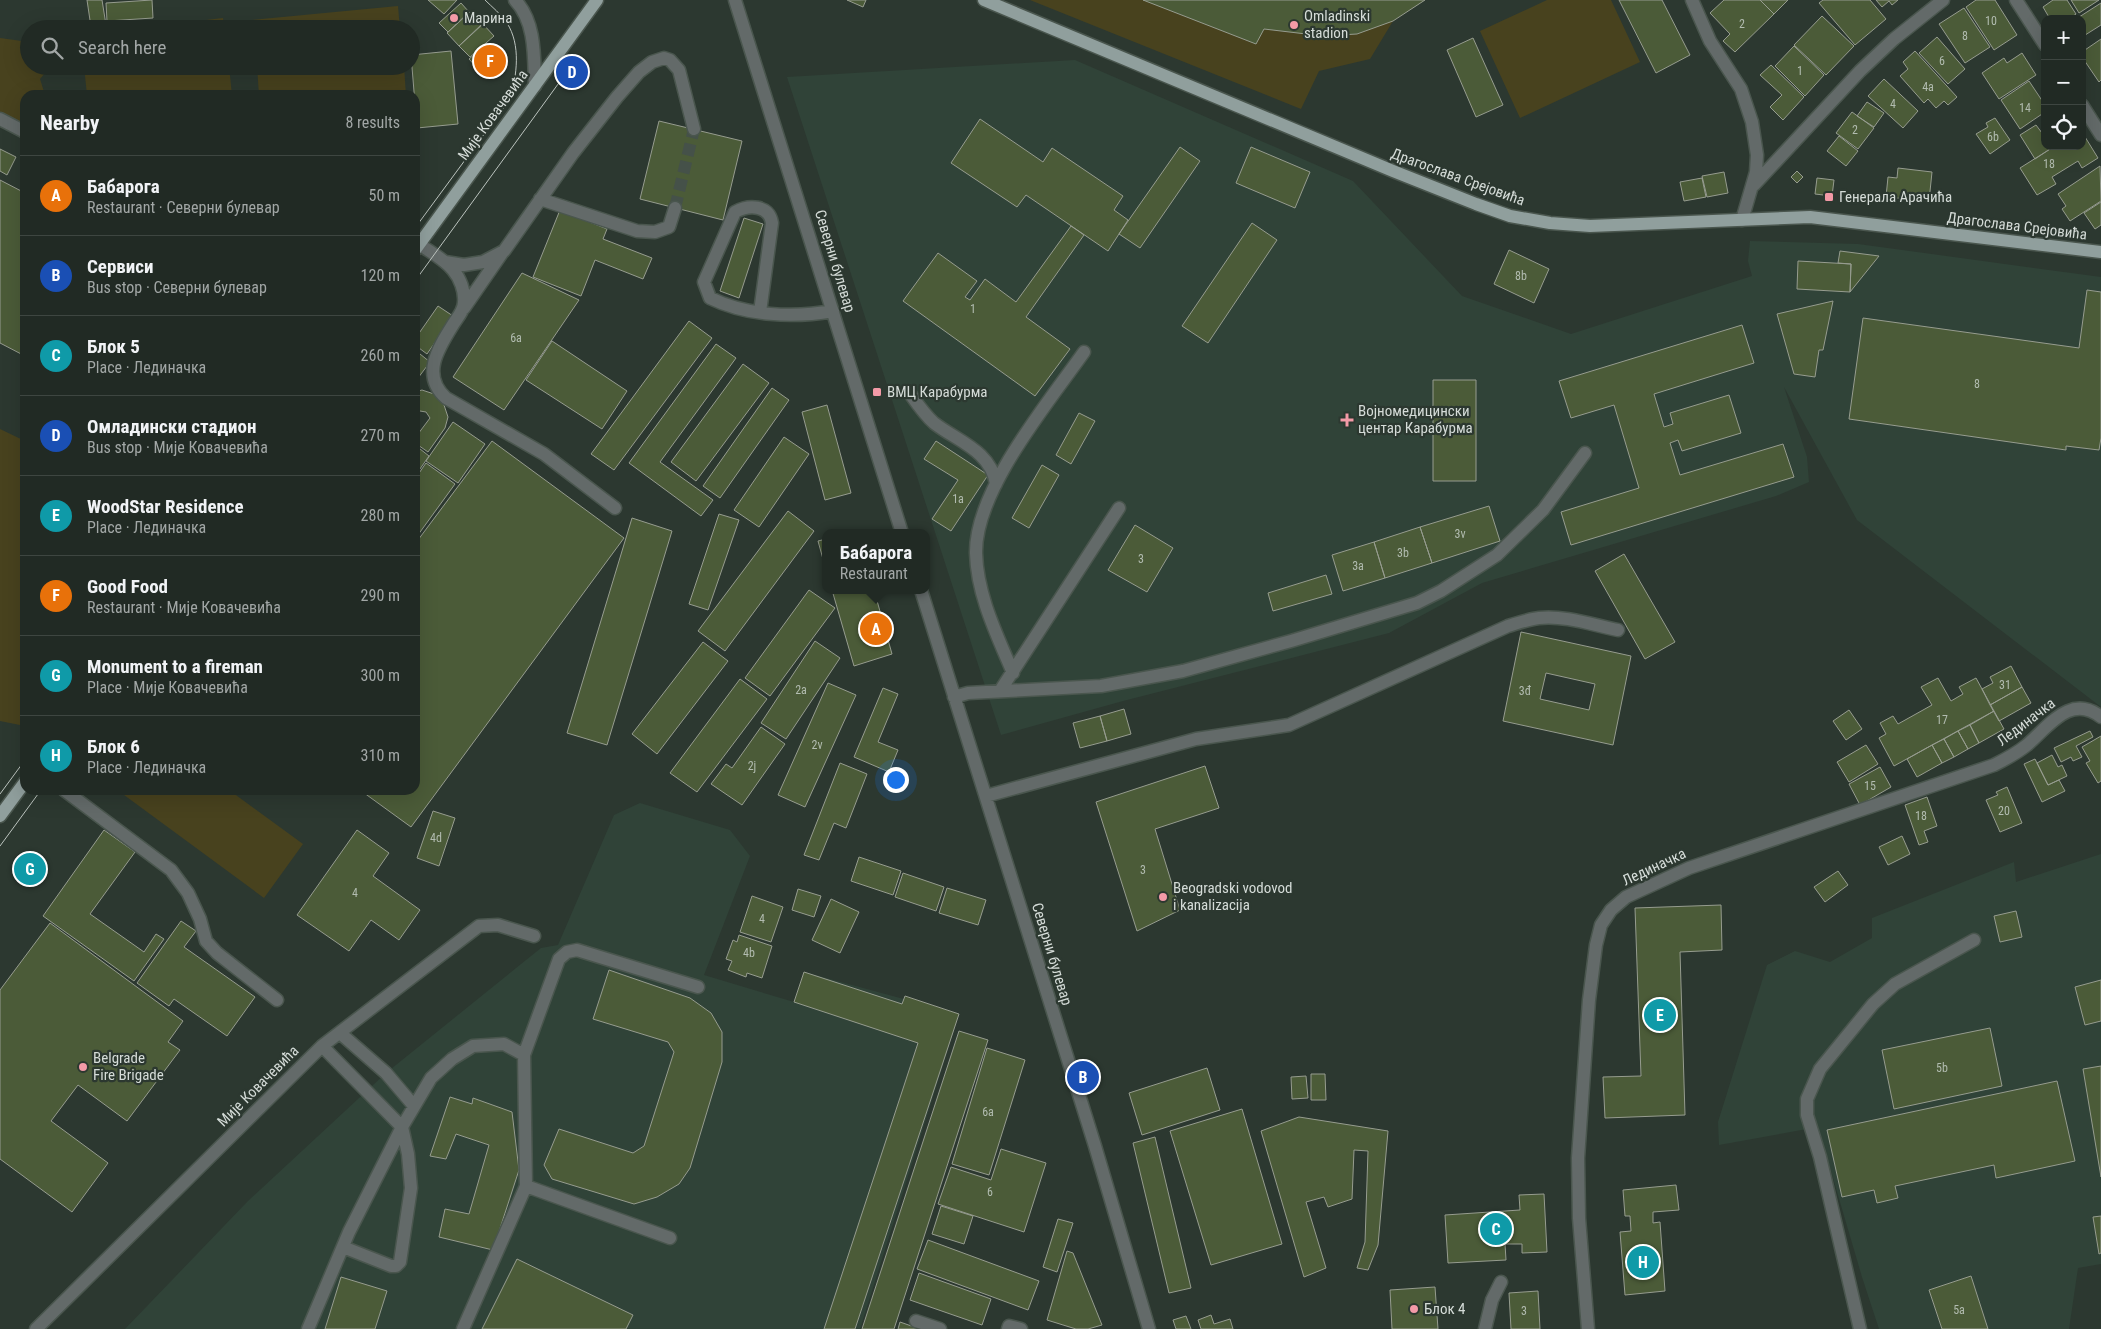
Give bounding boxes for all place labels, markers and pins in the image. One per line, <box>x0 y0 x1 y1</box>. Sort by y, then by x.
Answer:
place label: Omladinski stadion <box>1304 7 1370 42</box>
place label: Марина <box>464 9 512 27</box>
marker: Марина <box>448 12 460 24</box>
marker: Omladinski stadion <box>1288 19 1300 31</box>
pin: F <box>474 42 506 80</box>
pin: D <box>556 53 588 91</box>
place label: Генерала Арачића <box>1839 188 1952 206</box>
marker: Генерала Арачића <box>1823 191 1835 203</box>
place label: ВМЦ Карабурма <box>887 383 988 401</box>
marker: ВМЦ Карабурма <box>871 386 883 398</box>
place label: Војномедицински центар Карабурма <box>1358 402 1473 437</box>
marker: Војномедицински центар Карабурма <box>1340 413 1354 427</box>
pin: A <box>860 610 892 648</box>
pin: G <box>14 850 46 888</box>
place label: Beogradski vodovod i kanalizacija <box>1173 879 1293 914</box>
marker: Beogradski vodovod i kanalizacija <box>1157 891 1169 903</box>
pin: E <box>1644 996 1676 1034</box>
place label: Belgrade Fire Brigade <box>93 1049 164 1084</box>
pin: B <box>1067 1058 1099 1096</box>
marker: Belgrade Fire Brigade <box>77 1061 89 1073</box>
pin: C <box>1480 1210 1512 1248</box>
pin: H <box>1627 1243 1659 1281</box>
place label: Блок 4 <box>1424 1300 1465 1318</box>
marker: Блок 4 <box>1408 1303 1420 1315</box>

